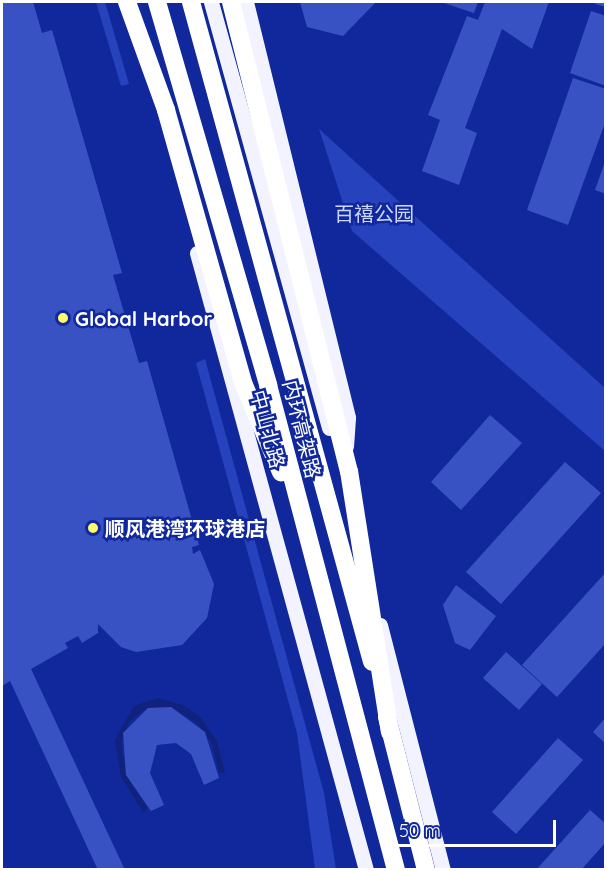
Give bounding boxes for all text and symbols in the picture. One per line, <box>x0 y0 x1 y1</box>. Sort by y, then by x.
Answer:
park label: 百禧公园 <box>334 201 414 225</box>
place label: Global Harbor <box>75 306 212 330</box>
marker: Global Harbor <box>56 311 70 325</box>
street label: 内环高架路 <box>278 378 326 480</box>
street label: 中山北路 <box>246 387 290 471</box>
place label: 顺风港湾环球港店 <box>105 516 265 540</box>
marker: 顺风港湾环球港店 <box>86 521 100 535</box>
scale bar <box>391 808 559 846</box>
text: 50 m <box>399 819 441 842</box>

